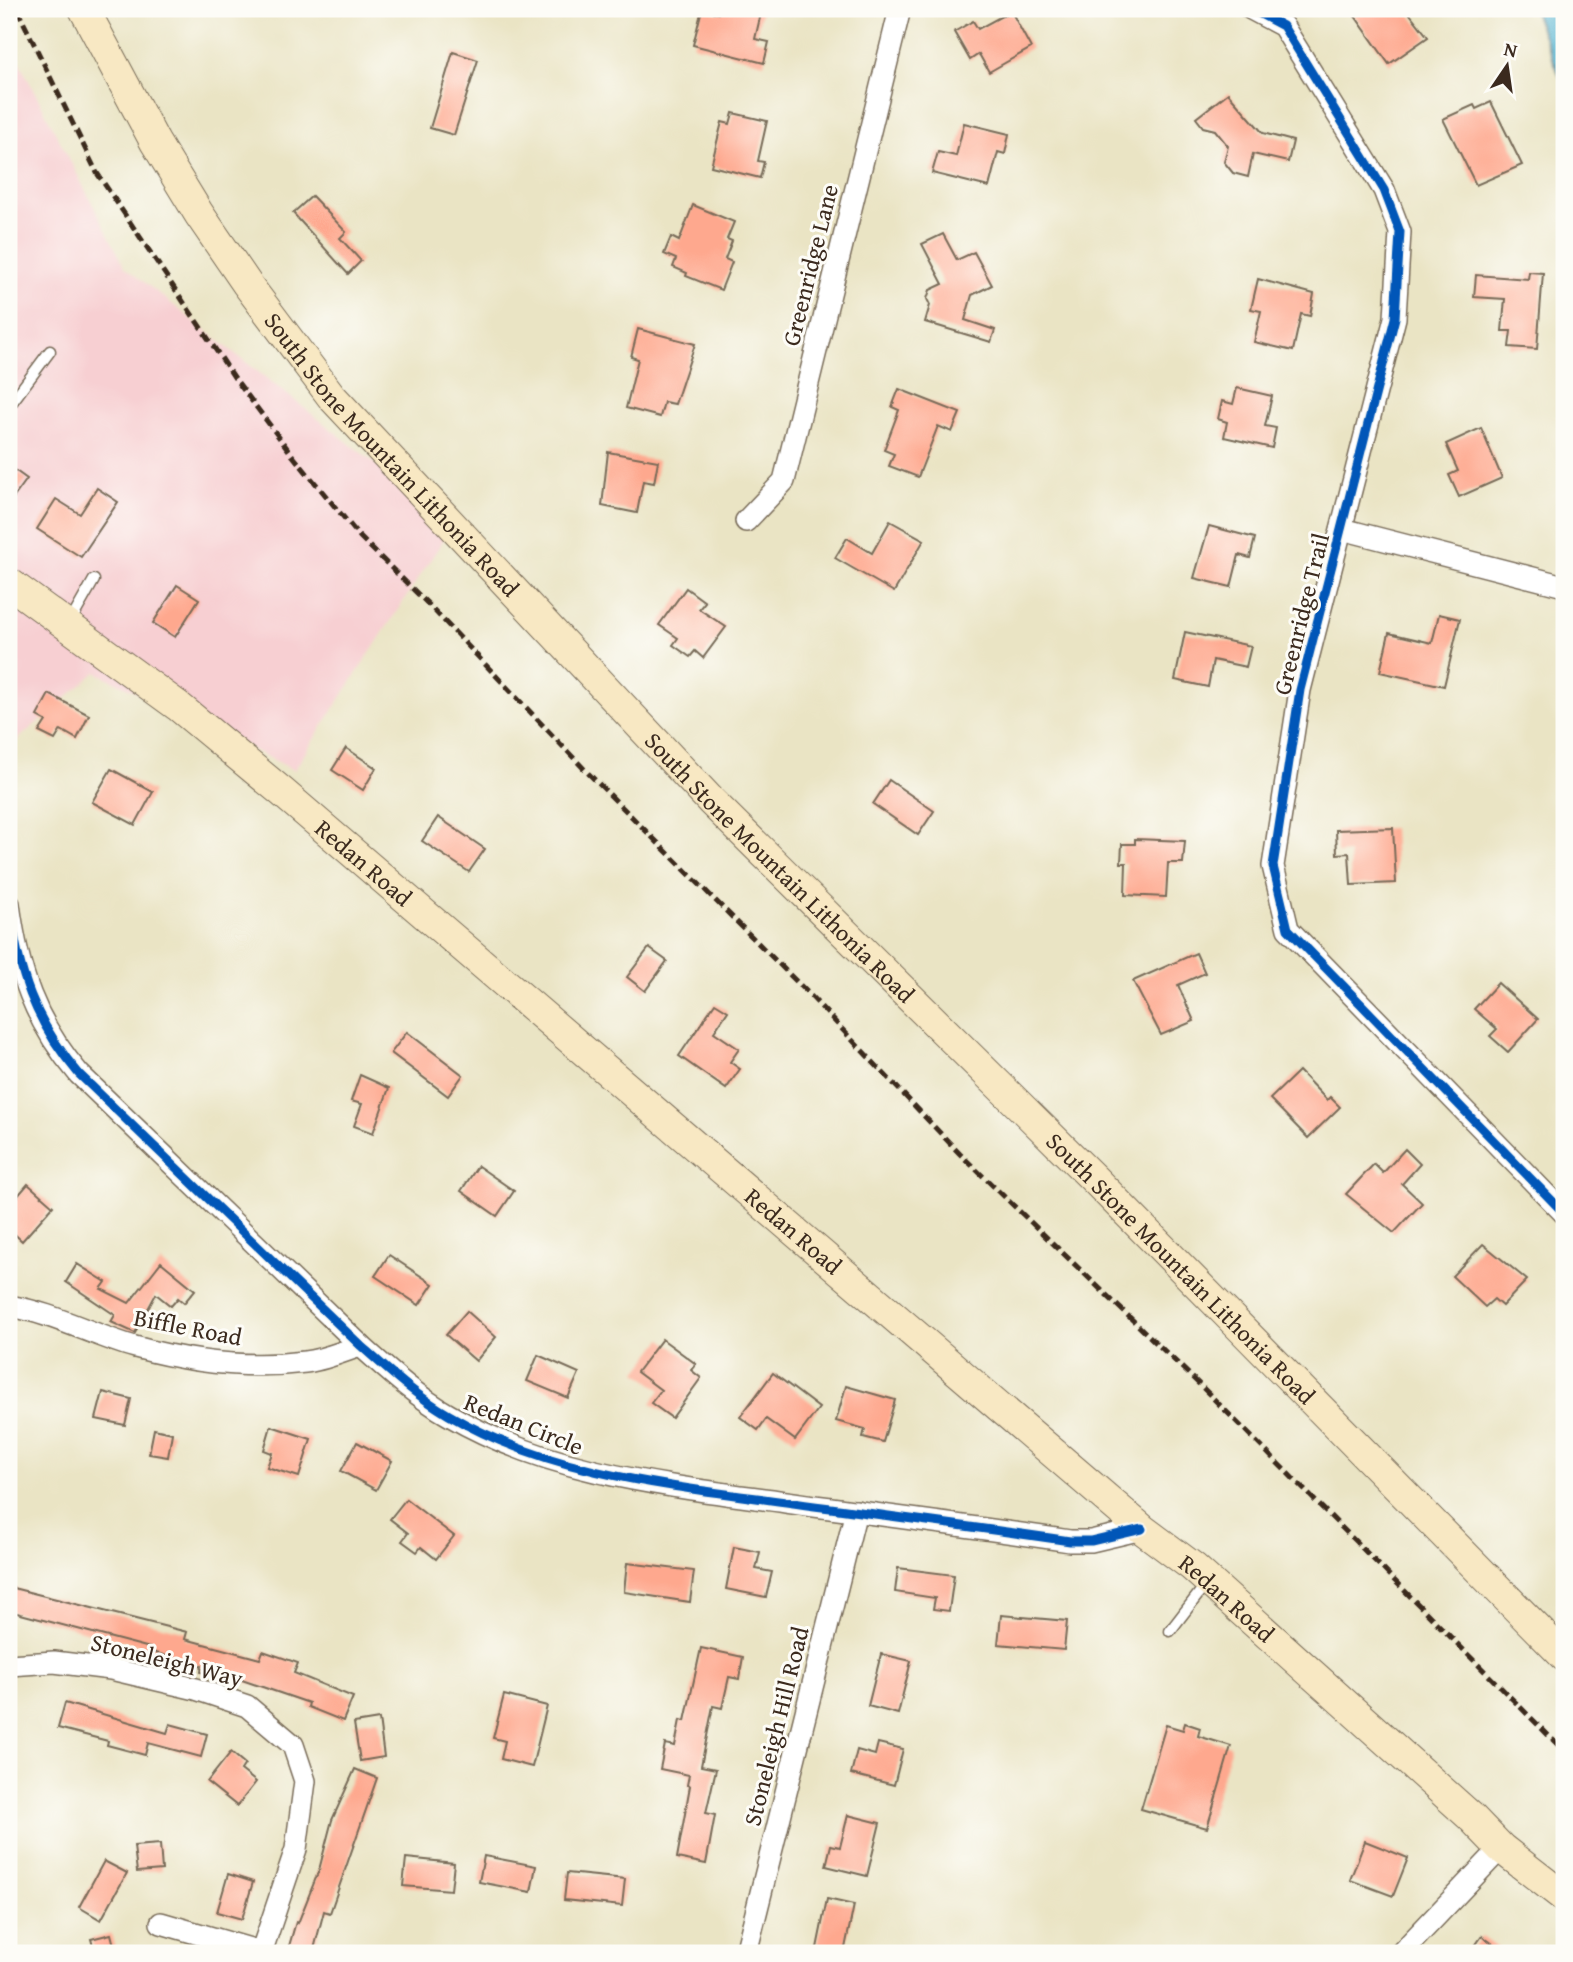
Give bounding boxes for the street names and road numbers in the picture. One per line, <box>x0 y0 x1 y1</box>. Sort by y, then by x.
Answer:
street label: Greenridge Lane <box>773 181 847 349</box>
street label: South Stone Mountain Lithonia Road <box>256 305 528 604</box>
street label: Greenridge Trail <box>1264 529 1338 699</box>
street label: South Stone Mountain Lithonia Road <box>637 724 923 1011</box>
street label: Redan Road <box>308 811 420 914</box>
street label: South Stone Mountain Lithonia Road <box>1039 1124 1324 1412</box>
street label: Redan Road <box>738 1179 850 1282</box>
street label: Biffle Road <box>131 1299 245 1355</box>
street label: Redan Circle <box>459 1384 589 1464</box>
street label: Redan Road <box>1172 1545 1283 1650</box>
street label: Stoneleigh Hill Road <box>734 1622 818 1829</box>
street label: Stoneleigh Way <box>87 1624 247 1696</box>

